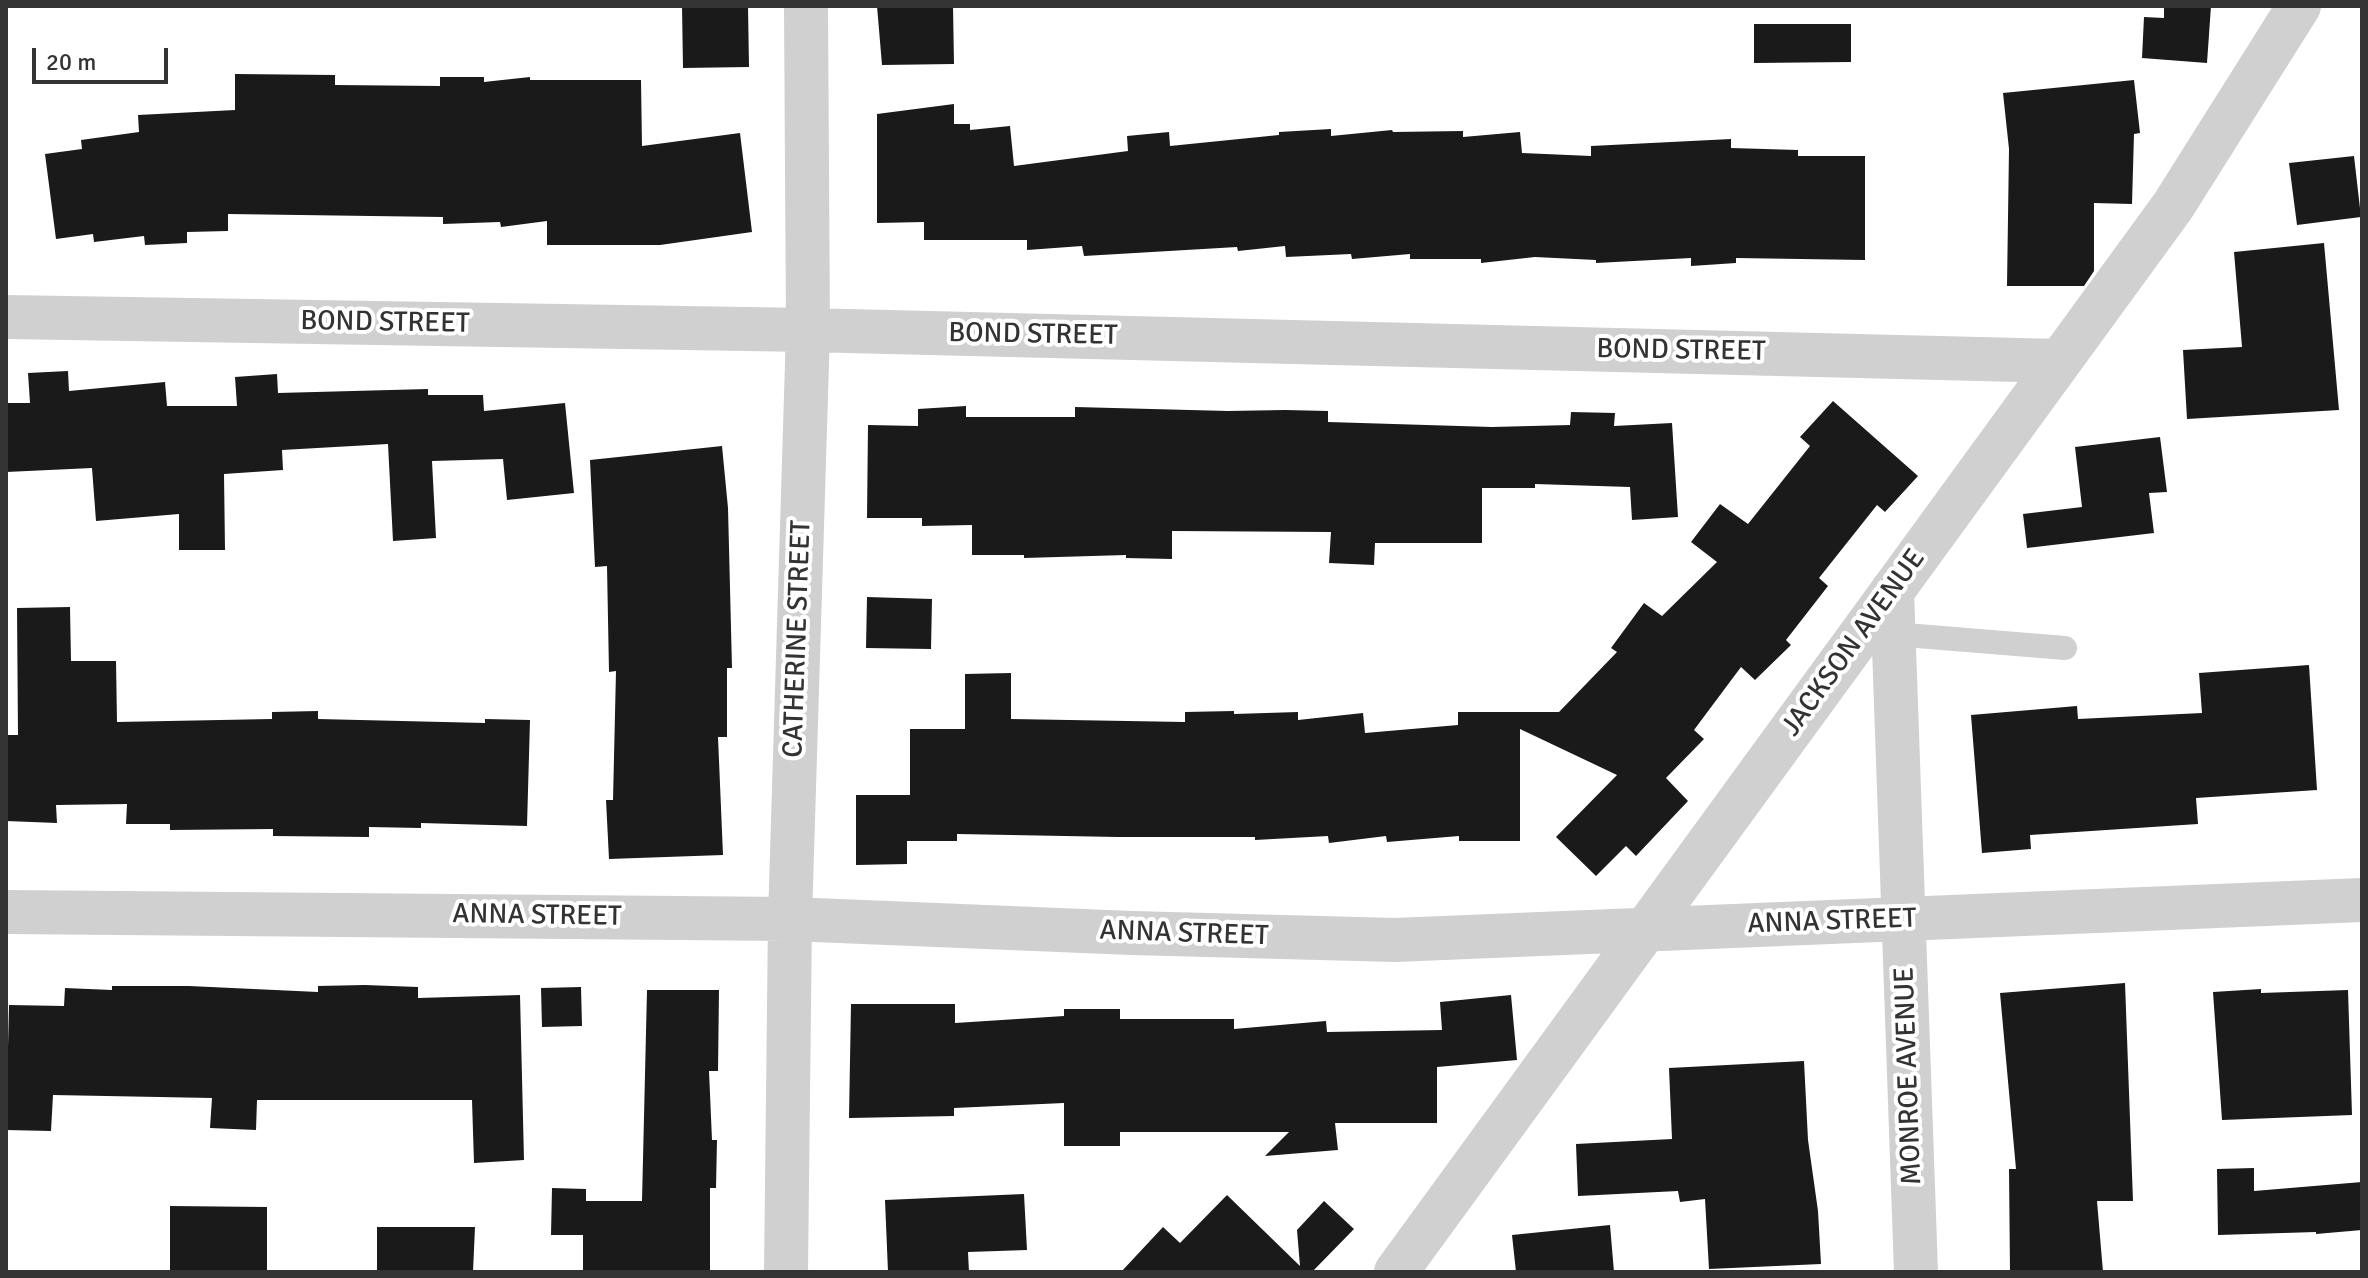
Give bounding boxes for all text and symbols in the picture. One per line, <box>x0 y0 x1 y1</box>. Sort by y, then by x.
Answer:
scale bar <box>36 32 172 82</box>
text: 20 m <box>46 47 96 77</box>
street label: BOND STREET <box>300 305 470 341</box>
street label: BOND STREET <box>948 317 1118 353</box>
street label: BOND STREET <box>1596 333 1766 369</box>
street label: CATHERINE STREET <box>777 520 819 758</box>
street label: JACKSON AVENUE <box>1775 543 1933 743</box>
street label: ANNA STREET <box>452 898 622 934</box>
street label: ANNA STREET <box>1747 902 1917 942</box>
street label: ANNA STREET <box>1099 914 1269 954</box>
street label: MONROE AVENUE <box>1888 966 1930 1186</box>

